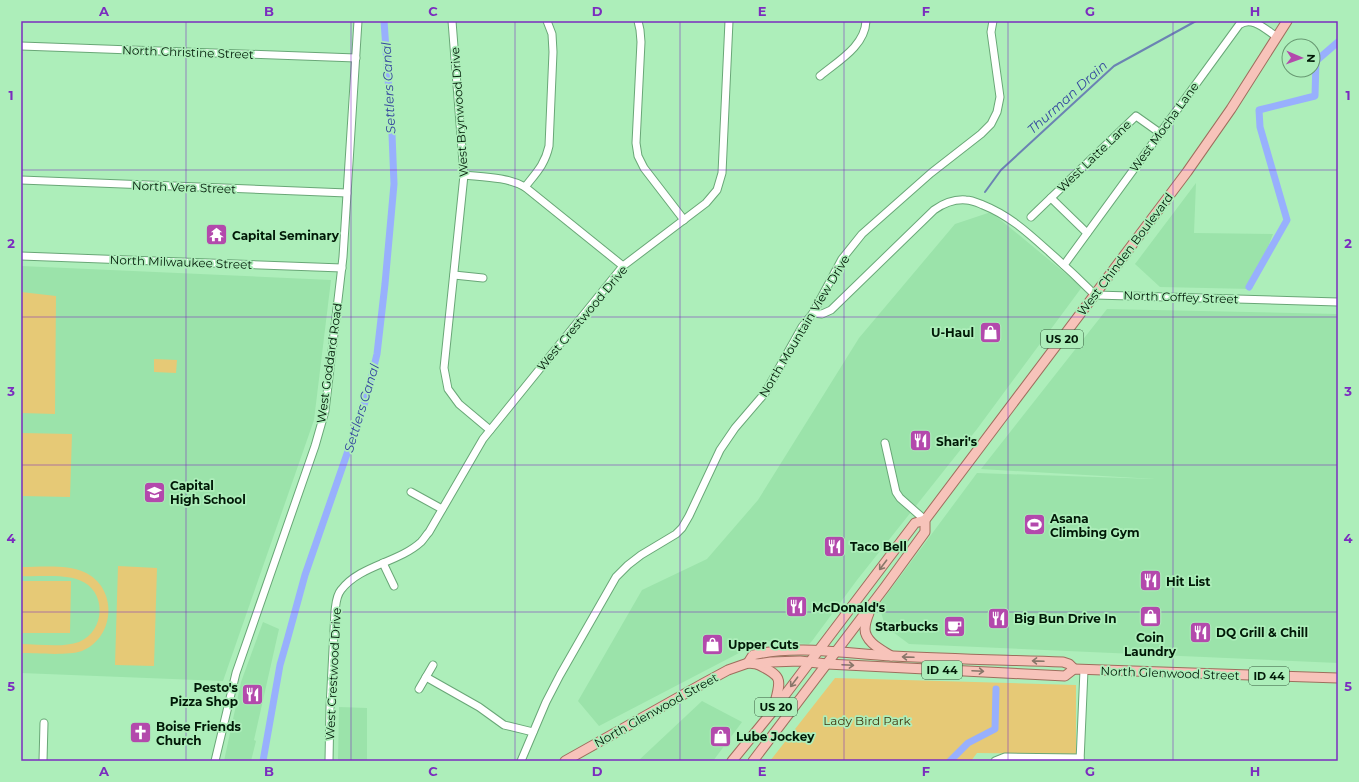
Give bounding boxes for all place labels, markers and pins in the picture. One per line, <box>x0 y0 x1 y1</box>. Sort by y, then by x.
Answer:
temple icon: Capital Seminary <box>204 222 230 248</box>
place label: Capital Seminary <box>232 228 340 243</box>
shop icon: U-Haul <box>977 319 1003 345</box>
place label: U-Haul <box>931 325 974 340</box>
restaurant icon: Shari's <box>907 428 933 454</box>
place label: Shari's <box>936 434 978 449</box>
place label: Capital High School <box>170 478 246 507</box>
school or university icon: Capital High School <box>142 479 168 505</box>
place label: Asana Climbing Gym <box>1049 511 1140 540</box>
sports icon: Asana Climbing Gym <box>1022 512 1048 538</box>
restaurant icon: Taco Bell <box>821 533 847 559</box>
place label: Taco Bell <box>850 539 907 554</box>
restaurant icon: Hit List <box>1138 568 1164 594</box>
place label: Hit List <box>1166 574 1211 589</box>
restaurant icon: McDonald's <box>784 594 810 620</box>
place label: McDonald's <box>812 600 886 615</box>
shop icon: Coin Laundry <box>1137 603 1163 629</box>
restaurant icon: Big Bun Drive In <box>986 605 1012 631</box>
place label: Big Bun Drive In <box>1014 611 1117 626</box>
cafe icon: Starbucks <box>941 613 967 639</box>
place label: Starbucks <box>875 619 939 634</box>
restaurant icon: DQ Grill & Chill <box>1187 619 1213 645</box>
place label: DQ Grill & Chill <box>1216 625 1308 640</box>
place label: Coin Laundry <box>1124 630 1177 659</box>
shop icon: Upper Cuts <box>700 631 726 657</box>
place label: Upper Cuts <box>728 637 799 652</box>
place label: Pesto's Pizza Shop <box>170 680 239 709</box>
restaurant icon: Pesto's Pizza Shop <box>240 681 266 707</box>
place label: Boise Friends Church <box>156 719 241 748</box>
church icon: Boise Friends Church <box>128 720 154 746</box>
shop icon: Lube Jockey <box>707 723 733 749</box>
place label: Lube Jockey <box>736 729 815 744</box>

